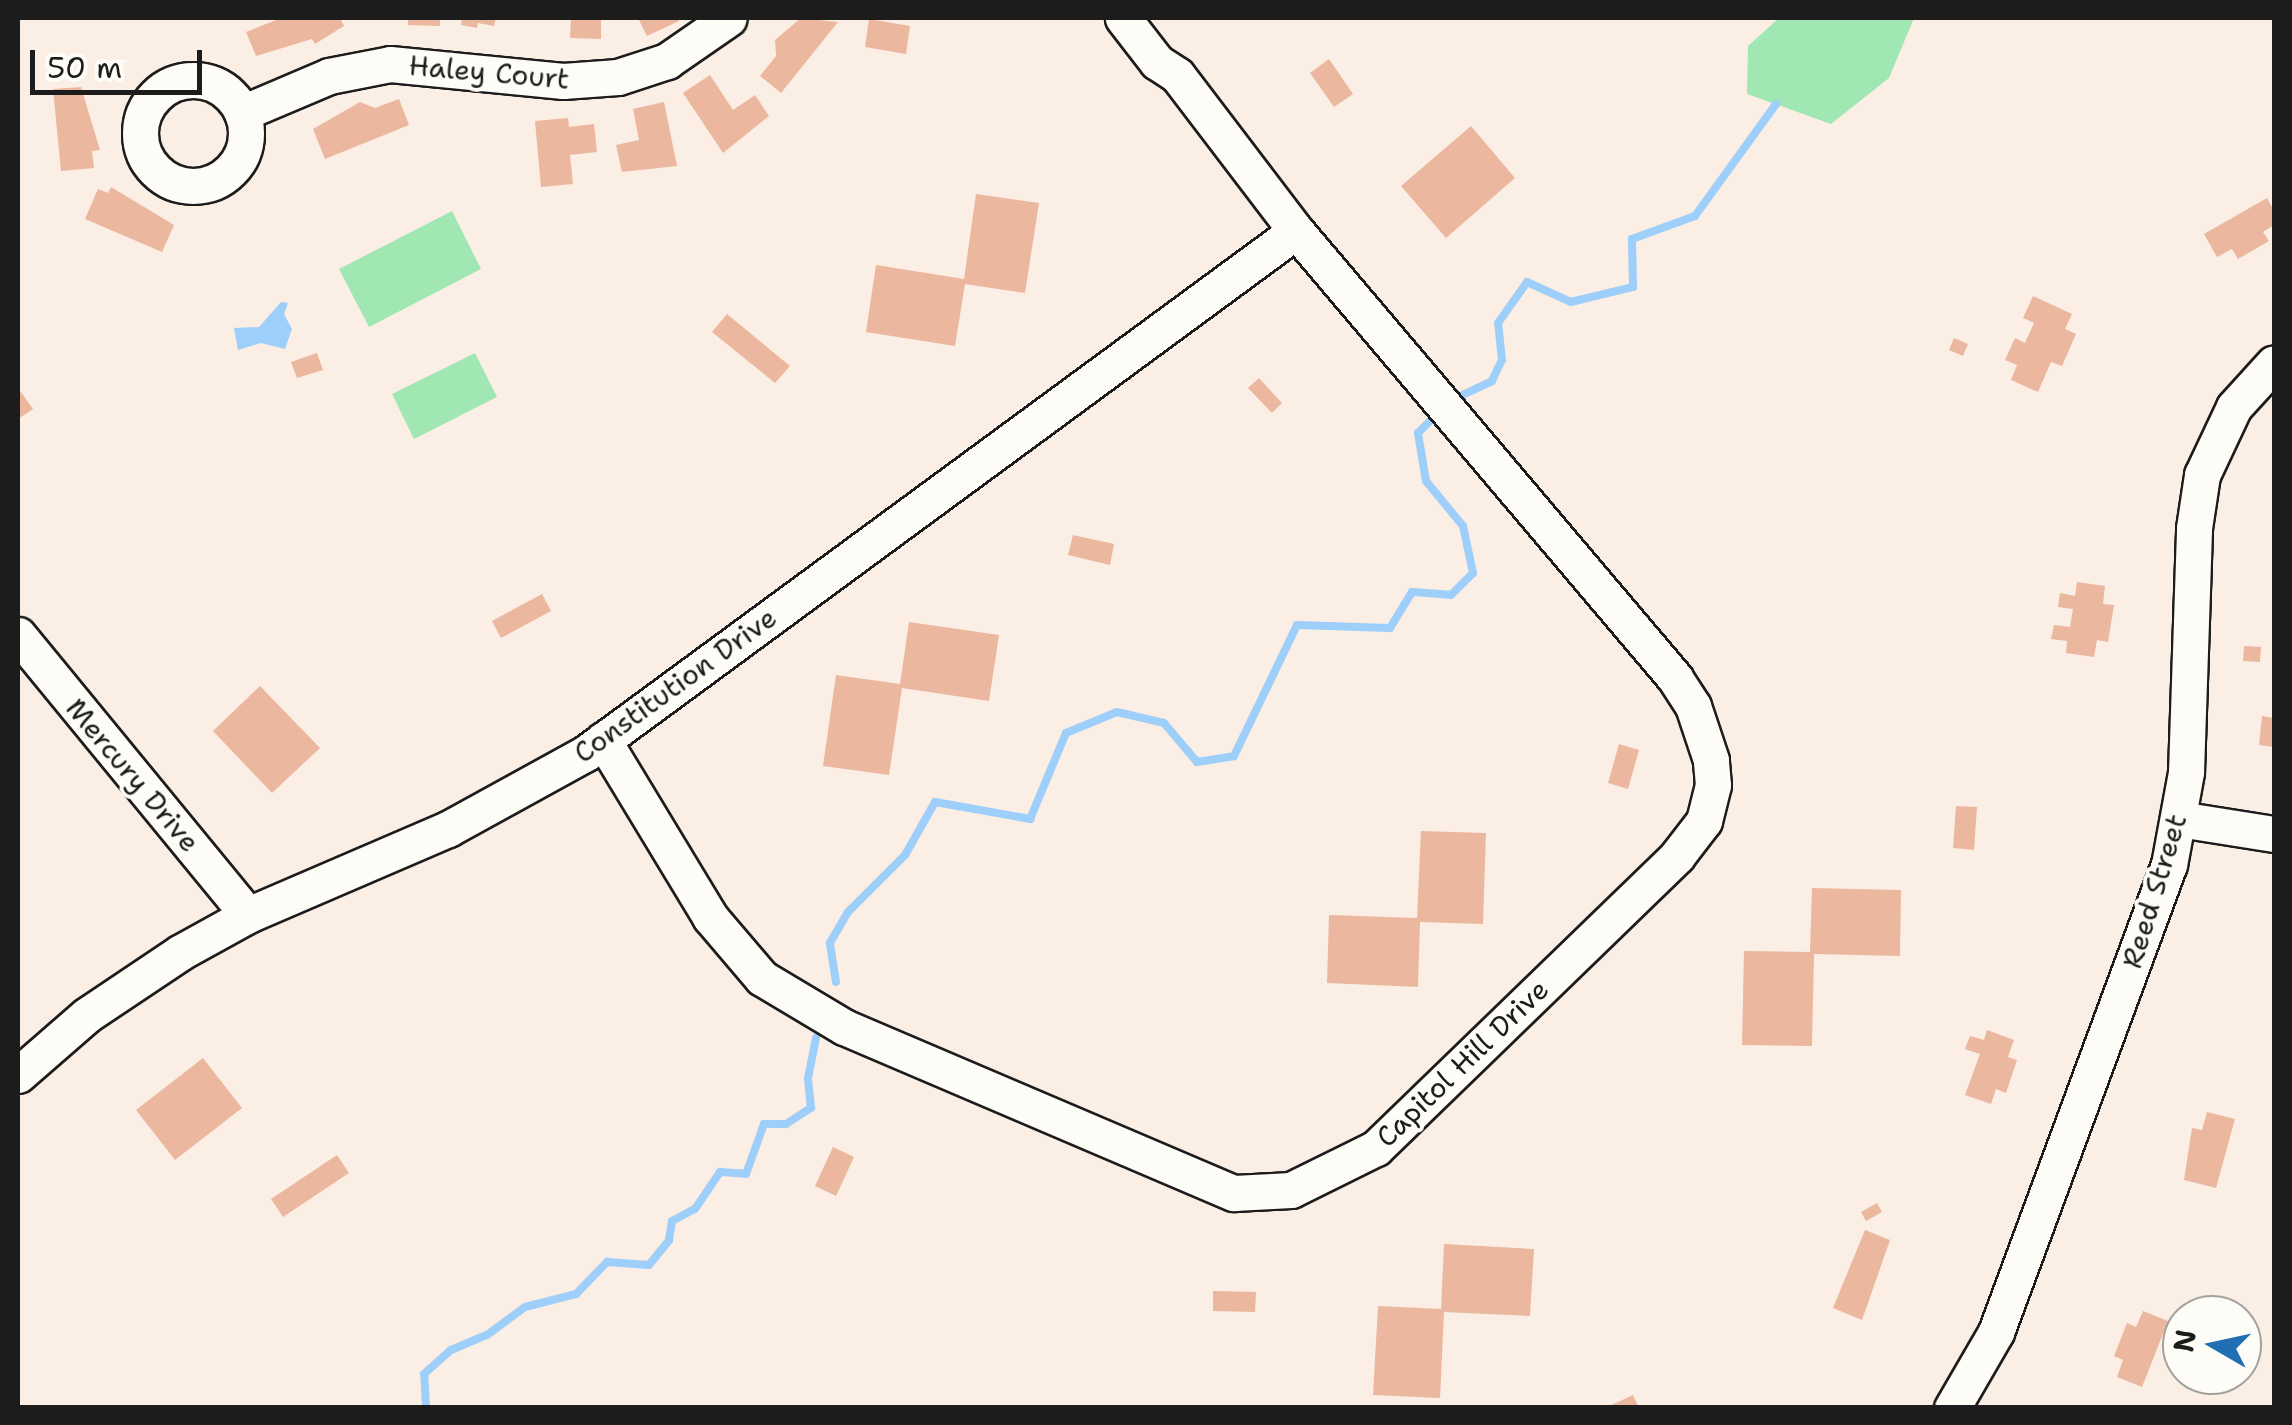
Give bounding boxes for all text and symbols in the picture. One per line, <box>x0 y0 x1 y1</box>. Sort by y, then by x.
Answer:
scale bar <box>35 30 208 92</box>
text: 50 m <box>47 47 122 88</box>
street label: Haley Court <box>407 48 571 96</box>
street label: Constitution Drive <box>567 600 783 770</box>
street label: Mercury Drive <box>59 692 207 858</box>
street label: Reed Street <box>2115 810 2193 972</box>
street label: Capitol Hill Drive <box>1369 972 1555 1154</box>
north arrow <box>2162 1295 2262 1395</box>
text: N <box>2164 1327 2205 1355</box>

